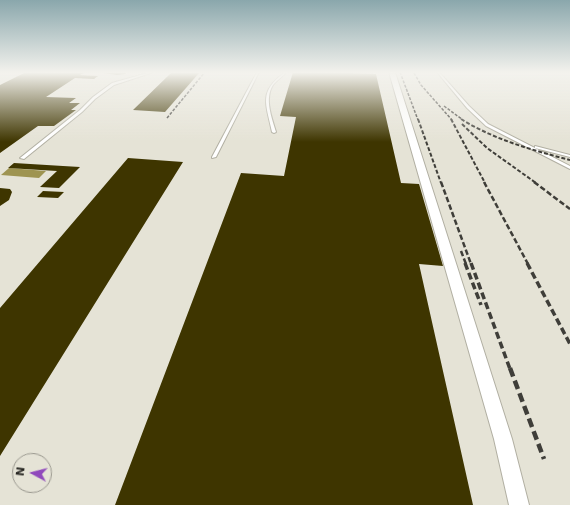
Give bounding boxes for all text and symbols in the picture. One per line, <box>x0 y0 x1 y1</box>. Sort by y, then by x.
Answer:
north arrow <box>12 453 52 493</box>
text: N <box>14 466 28 477</box>

